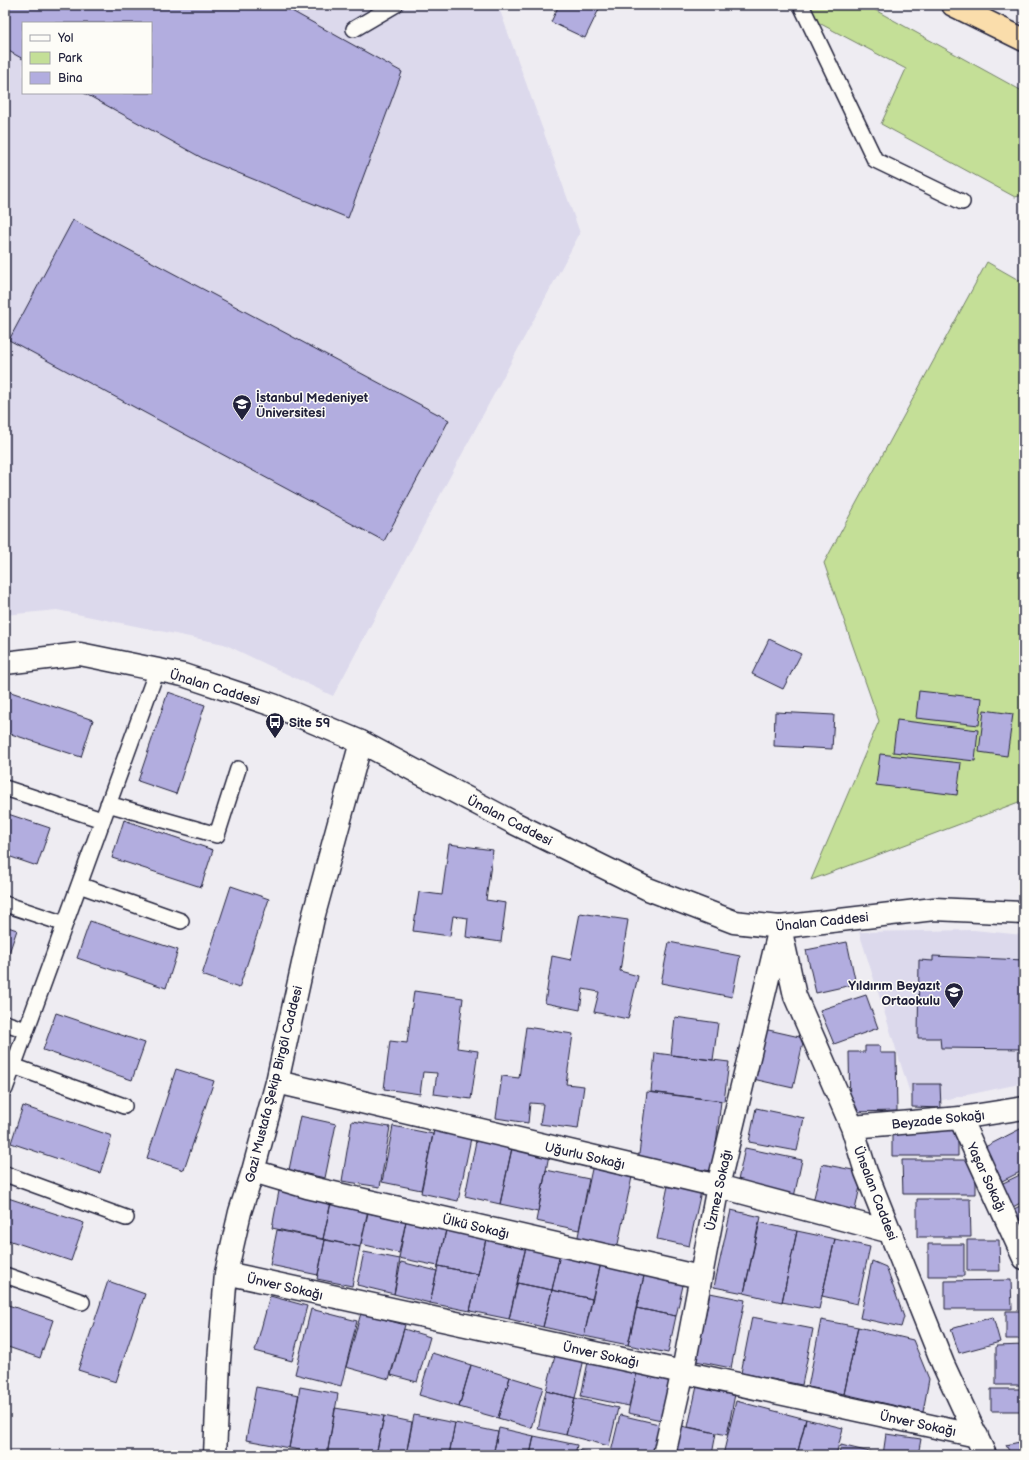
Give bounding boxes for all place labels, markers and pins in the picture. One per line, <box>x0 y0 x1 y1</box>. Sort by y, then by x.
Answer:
place label: İstanbul Medeniyet Üniversitesi <box>256 389 369 421</box>
school or university icon: İstanbul Medeniyet Üniversitesi <box>231 393 253 421</box>
bus stop icon: Site 59 <box>264 711 286 739</box>
place label: Site 59 <box>289 715 330 731</box>
place label: Yıldırım Beyazıt Ortaokulu <box>848 978 941 1009</box>
school or university icon: Yıldırım Beyazıt Ortaokulu <box>943 981 965 1009</box>

